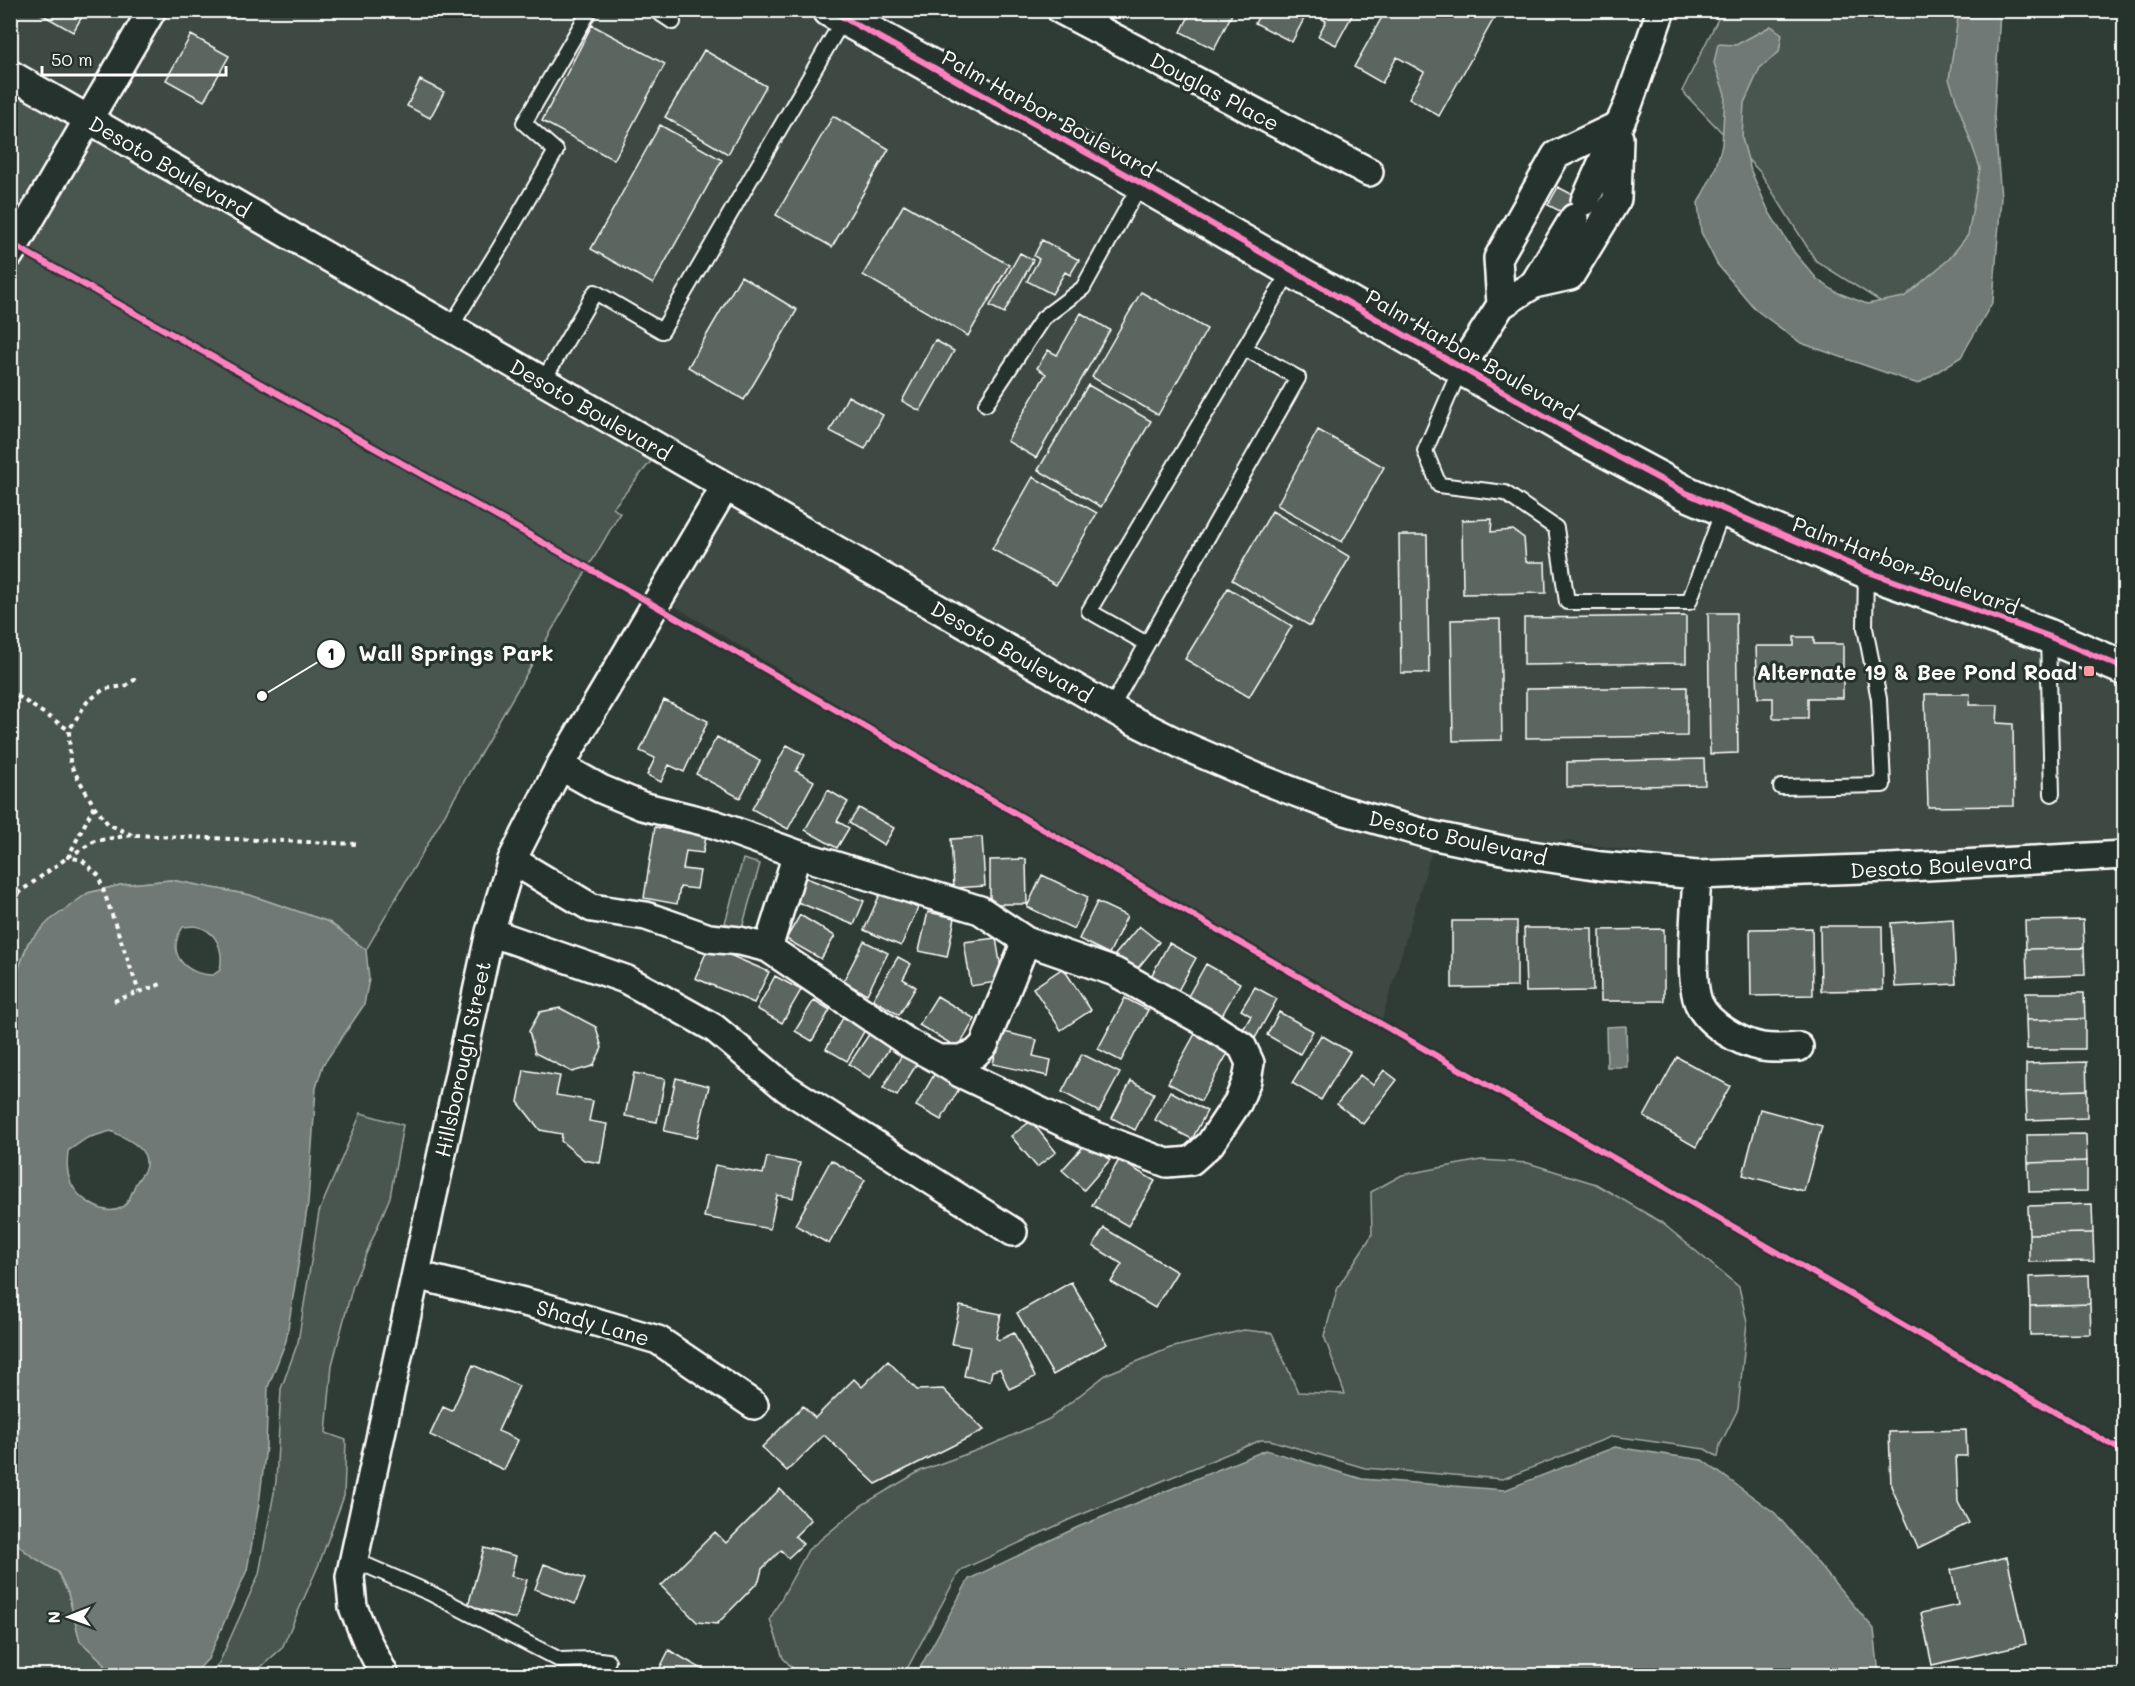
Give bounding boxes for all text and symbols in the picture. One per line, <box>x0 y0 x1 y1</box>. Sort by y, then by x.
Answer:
scale bar <box>42 39 226 77</box>
street label: Palm Harbor Boulevard <box>938 43 1160 183</box>
street label: Douglas Place <box>1146 46 1284 136</box>
text: 50 m <box>51 47 93 71</box>
street label: Desoto Boulevard <box>85 109 255 223</box>
street label: Palm Harbor Boulevard <box>1361 282 1583 426</box>
street label: Desoto Boulevard <box>506 352 676 466</box>
street label: Palm Harbor Boulevard <box>1789 509 2023 621</box>
street label: Desoto Boulevard <box>927 594 1097 708</box>
callout: Wall Springs Park <box>316 634 566 674</box>
text: Wall Springs Park <box>358 638 554 667</box>
text: 1 <box>327 641 335 665</box>
place label: Alternate 19 & Bee Pond Road <box>1757 658 2077 685</box>
marker: Alternate 19 & Bee Pond Road <box>2082 664 2096 678</box>
street label: Desoto Boulevard <box>1366 803 1550 871</box>
street label: Desoto Boulevard <box>1850 847 2032 883</box>
street label: Hillsborough Street <box>428 958 496 1160</box>
street label: Shady Lane <box>533 1293 653 1351</box>
north arrow <box>39 1587 99 1647</box>
text: N <box>43 1611 64 1624</box>

